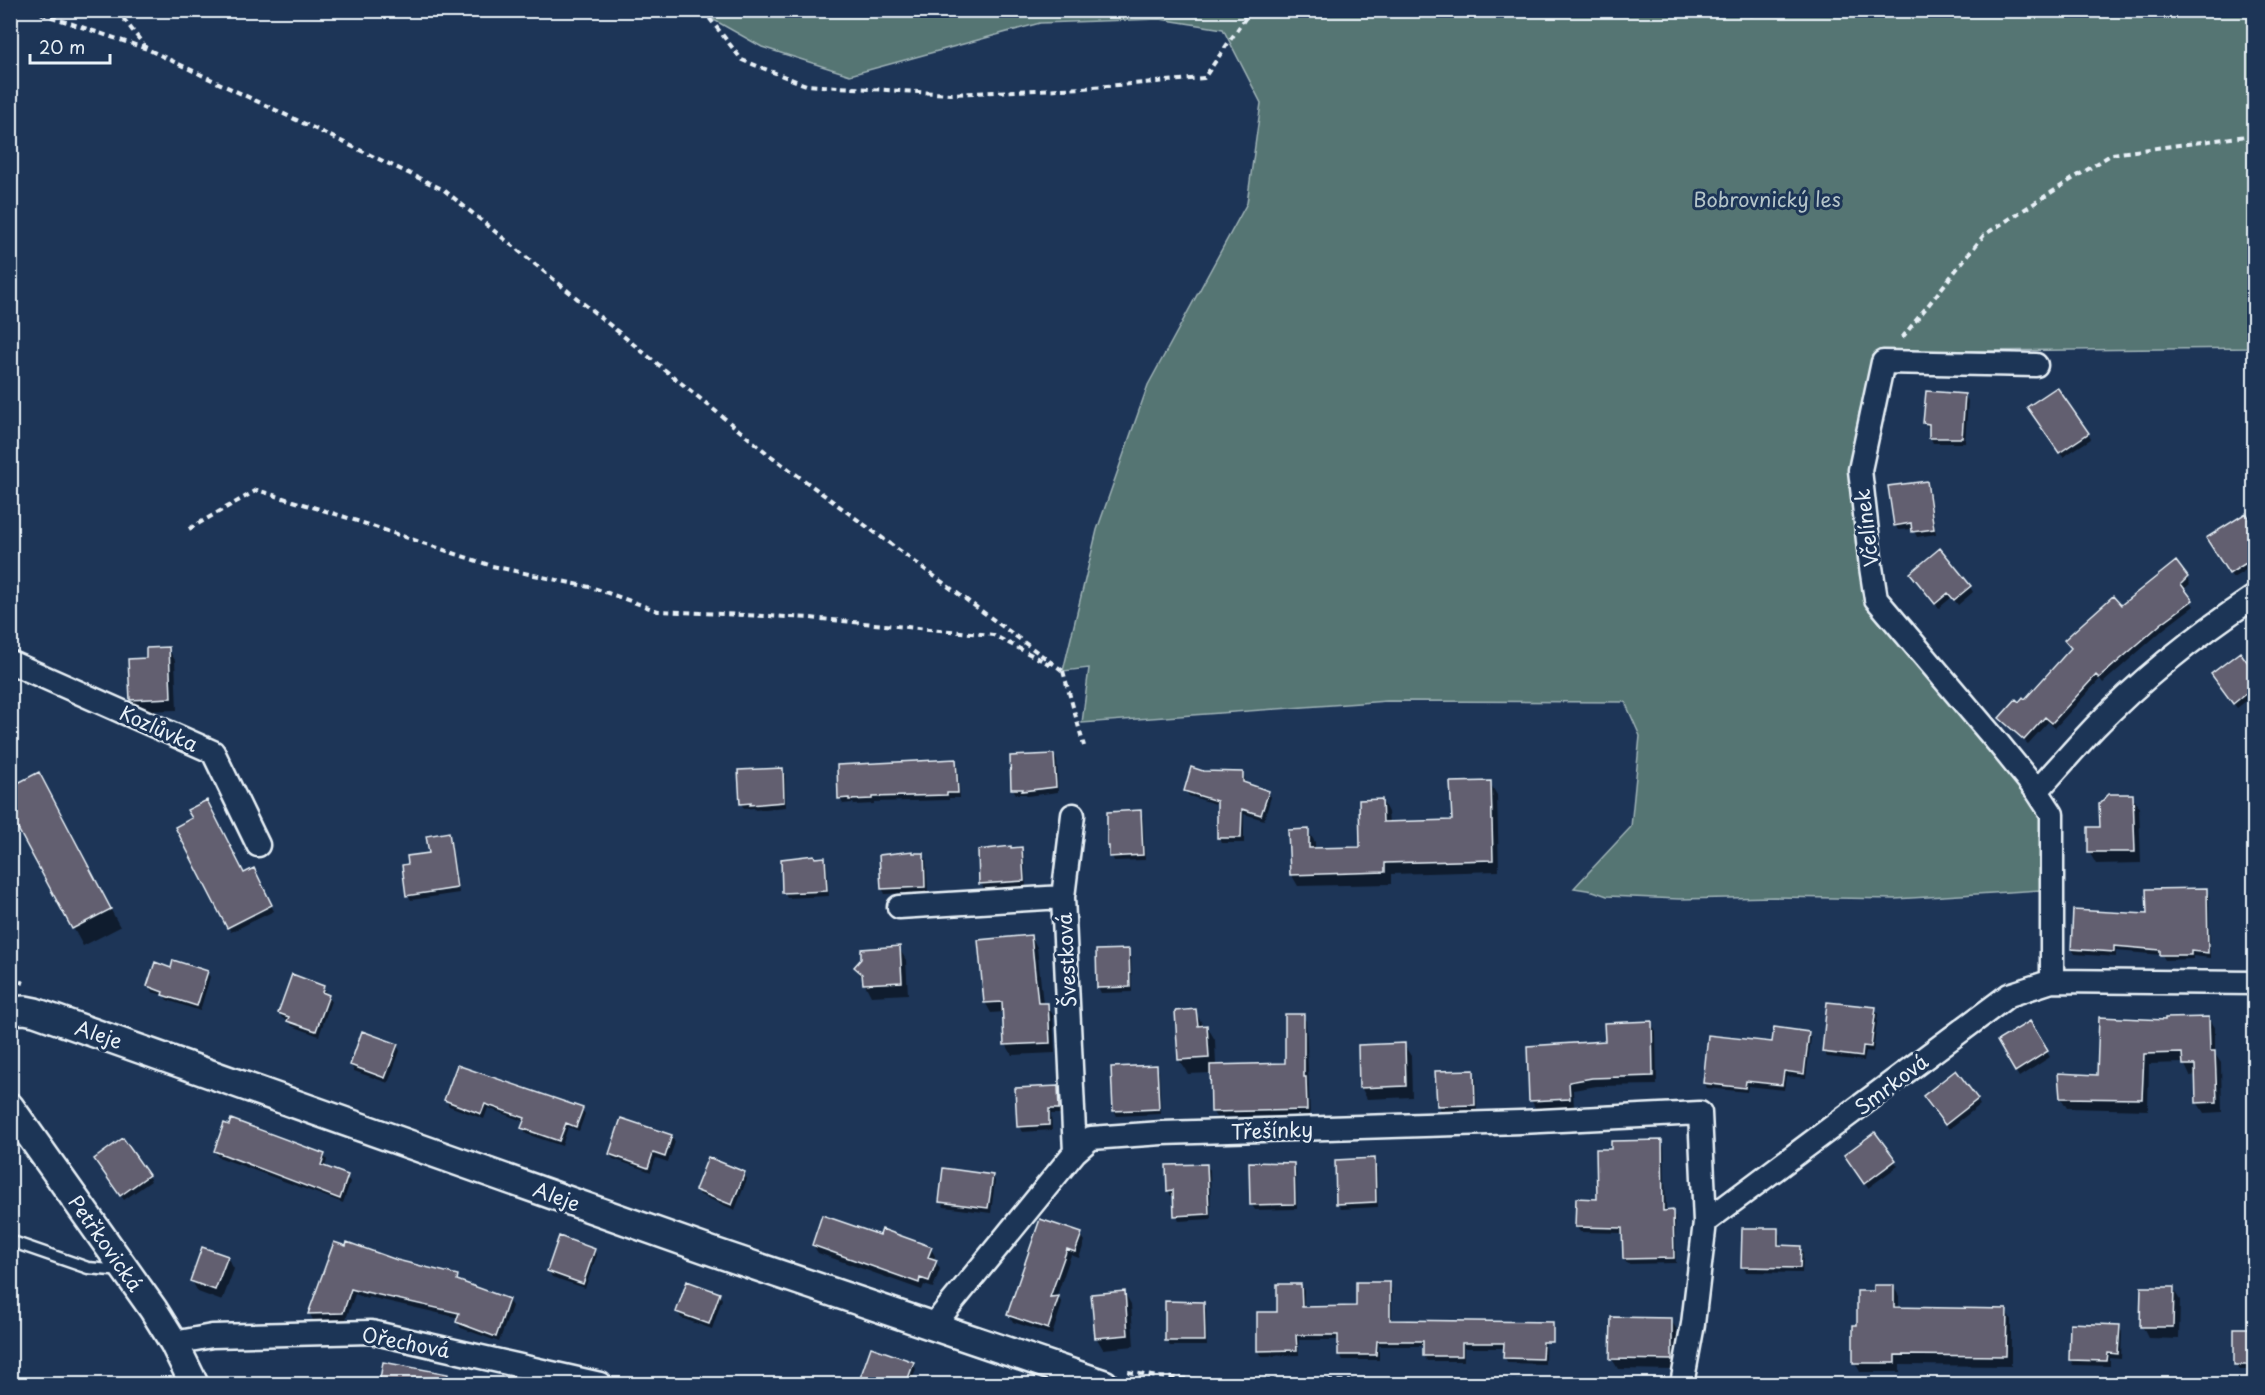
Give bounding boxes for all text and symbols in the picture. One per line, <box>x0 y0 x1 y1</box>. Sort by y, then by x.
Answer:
scale bar <box>30 27 110 65</box>
text: 20 m <box>39 33 85 60</box>
park label: Bobrovnický les <box>1693 184 1841 214</box>
street label: Včelínek <box>1846 487 1886 569</box>
street label: Kozlůvka <box>115 697 204 759</box>
street label: Švestková <box>1049 911 1083 1008</box>
street label: Aleje <box>71 1012 127 1056</box>
street label: Smrková <box>1848 1046 1935 1122</box>
street label: Třešínky <box>1231 1114 1313 1146</box>
street label: Aleje <box>529 1174 585 1218</box>
street label: Petřkovická <box>62 1189 151 1298</box>
street label: Ořechová <box>359 1319 453 1365</box>

